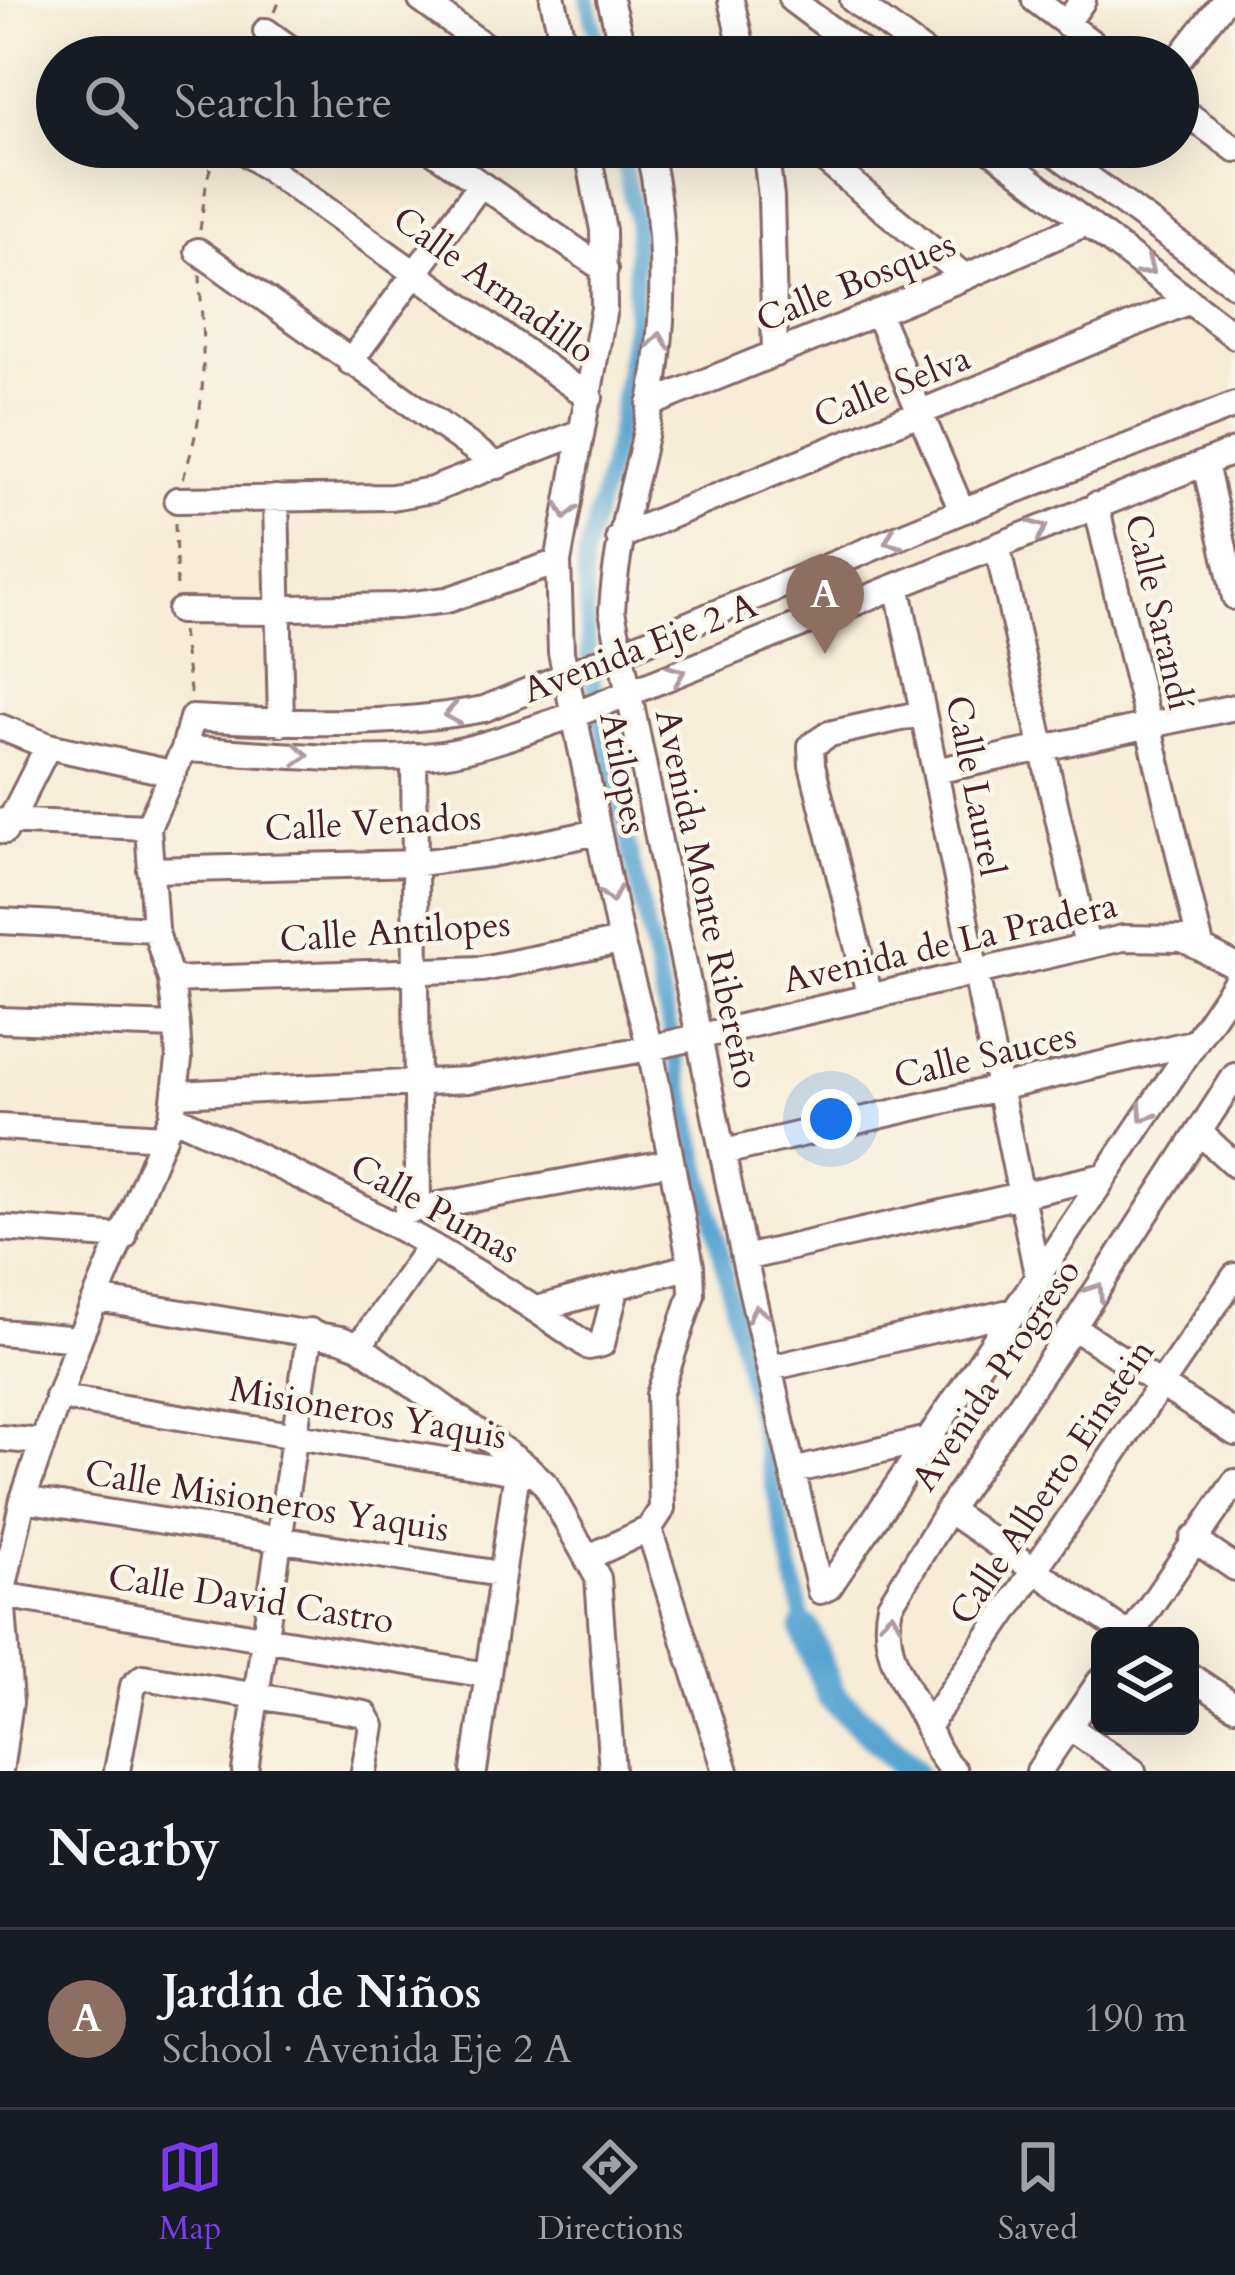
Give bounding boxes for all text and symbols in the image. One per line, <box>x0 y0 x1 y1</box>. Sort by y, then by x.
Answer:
search box <box>36 36 1199 168</box>
icon: search <box>78 69 144 135</box>
text: Search here <box>174 72 392 133</box>
street label: Calle Armadillo <box>383 195 605 375</box>
street label: Calle Bosques <box>749 220 963 344</box>
one-way arrow <box>1134 254 1156 276</box>
one-way arrow <box>645 331 671 350</box>
street label: Calle Selva <box>806 333 978 441</box>
one-way arrow <box>554 500 580 520</box>
street label: Calle Sarandí <box>1113 509 1205 715</box>
one-way arrow <box>1027 519 1048 543</box>
one-way arrow <box>882 526 903 550</box>
pin: A <box>786 555 864 654</box>
street label: Avenida Eje 2 A <box>516 581 765 715</box>
one-way arrow <box>665 664 686 688</box>
street label: Calle Laurel <box>933 691 1017 881</box>
one-way arrow <box>442 701 462 726</box>
street label: Avenida Monte Ribereño <box>643 705 771 1093</box>
street label: Atilopes <box>587 708 659 838</box>
one-way arrow <box>292 742 311 768</box>
street label: Calle Venados <box>263 793 483 853</box>
street label: Avenida de La Pradera <box>778 881 1122 1005</box>
one-way arrow <box>598 884 623 904</box>
street label: Calle Antilopes <box>278 899 512 965</box>
street label: Calle Sauces <box>889 1011 1081 1101</box>
your location <box>801 1089 861 1149</box>
one-way arrow <box>1137 1101 1159 1123</box>
street label: Calle Pumas <box>342 1142 528 1276</box>
street label: Avenida Progreso <box>900 1249 1092 1501</box>
one-way arrow <box>1082 1283 1104 1305</box>
one-way arrow <box>746 1304 771 1324</box>
street label: Calle Alberto Einstein <box>938 1329 1166 1634</box>
street label: Misioneros Yaquis <box>226 1365 510 1461</box>
street label: Calle Misioneros Yaquis <box>82 1448 452 1554</box>
street label: Calle David Castro <box>105 1552 397 1646</box>
one-way arrow <box>877 1610 903 1630</box>
map controls <box>1091 1627 1199 1735</box>
button: layers <box>1091 1627 1199 1735</box>
text: Nearby <box>48 1814 220 1884</box>
text: Jardín de Niños <box>162 1962 481 2023</box>
text: A <box>72 1992 102 2045</box>
text: 190 m <box>1084 1992 1187 2045</box>
text: School · Avenida Eje 2 A <box>162 2023 572 2076</box>
tab: Map <box>157 2134 223 2251</box>
tab: Directions <box>538 2134 683 2251</box>
tab: Saved <box>998 2134 1078 2251</box>

